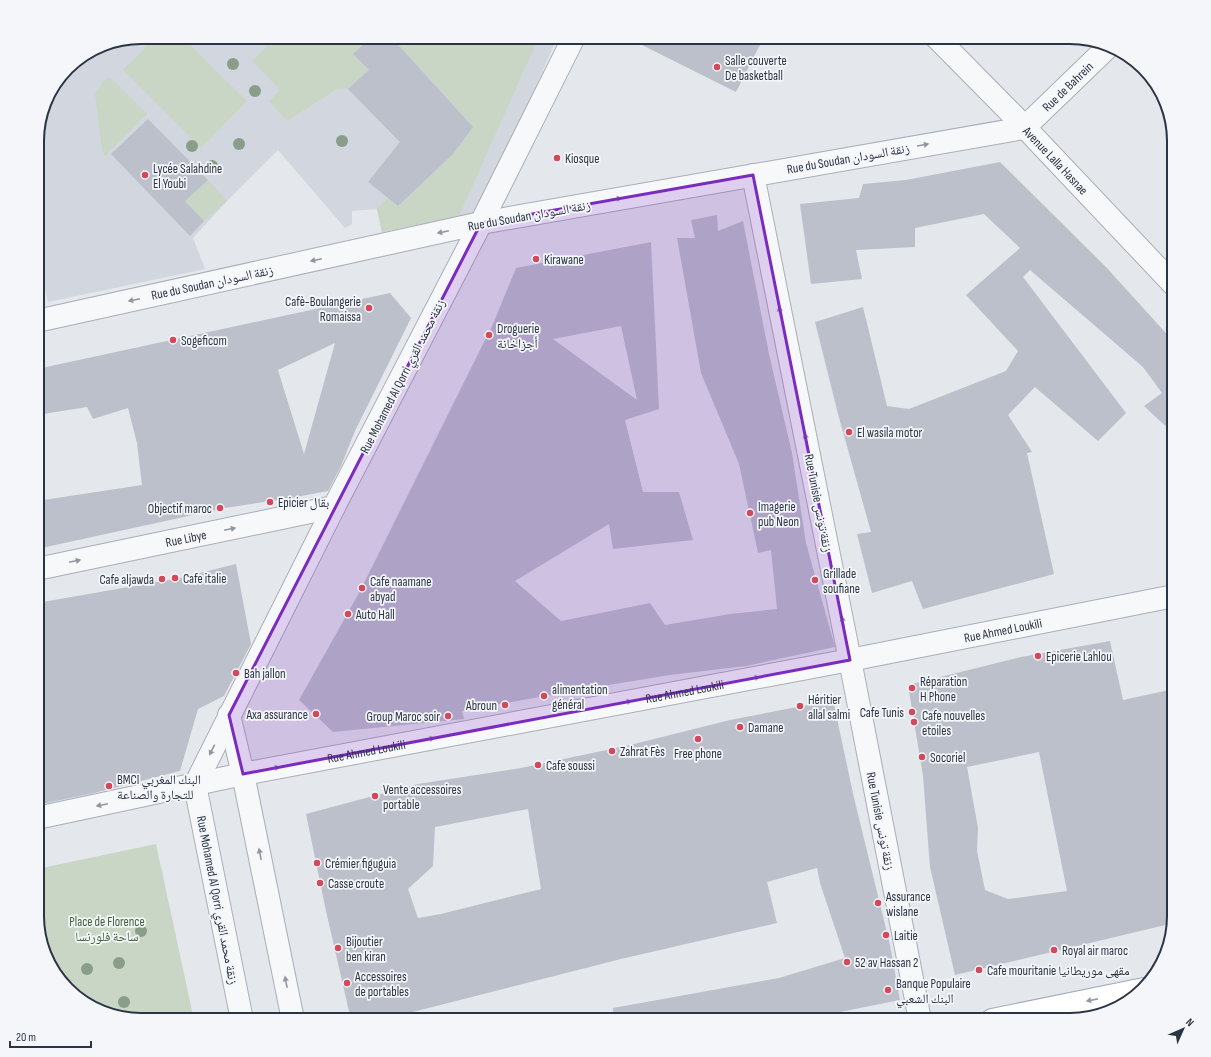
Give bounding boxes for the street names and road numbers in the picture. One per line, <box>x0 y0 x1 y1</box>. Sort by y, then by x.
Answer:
street label: Rue de Bahrein <box>1039 59 1097 115</box>
street label: Avenue Lalla Hasnae <box>1019 123 1091 198</box>
street label: Rue du Soudan زنقة السودان <box>786 140 911 178</box>
street label: Rue du Soudan زنقة السودان <box>467 197 592 235</box>
street label: Rue du Soudan زنقة السودان <box>150 262 275 304</box>
street label: Rue Mohamed Al Qorri زنقة محمد القري <box>357 296 451 457</box>
street label: Rue Tunisie زنقة تونس <box>801 453 835 554</box>
street label: Rue Libye <box>164 527 208 551</box>
street label: Rue Ahmed Loukili <box>963 615 1043 646</box>
street label: Rue Ahmed Loukili <box>644 677 725 707</box>
street label: Rue Ahmed Loukili <box>326 737 407 767</box>
street label: Rue Tunisie زنقة تونس <box>863 771 897 872</box>
street label: Rue Mohamed Al Qorri زنقة محمد القري <box>191 815 241 986</box>

